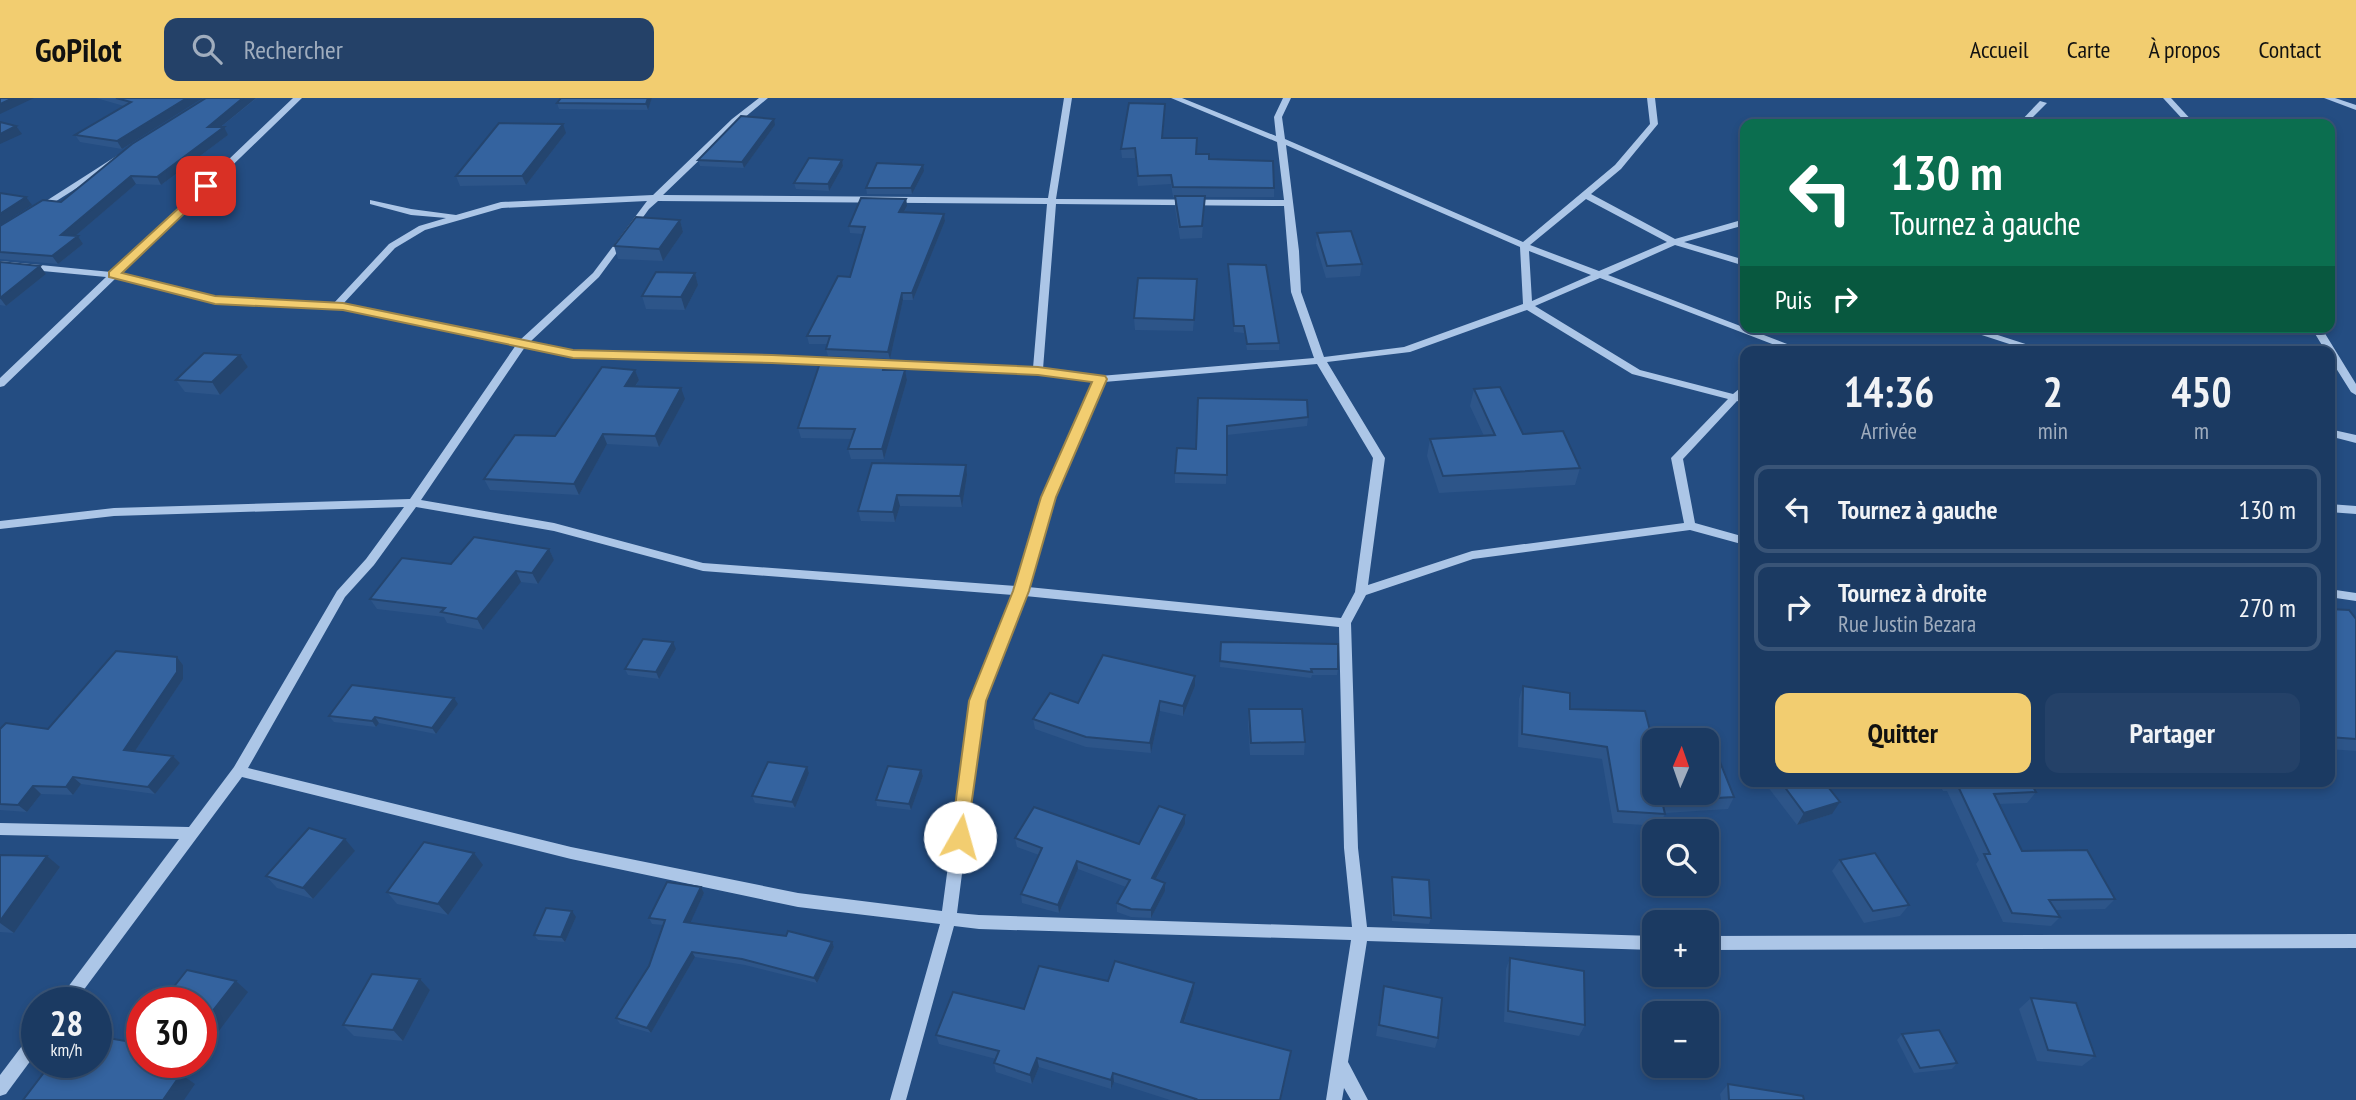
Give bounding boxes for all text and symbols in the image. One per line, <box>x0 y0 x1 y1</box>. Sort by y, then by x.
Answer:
search box <box>164 18 654 81</box>
text: GoPilot <box>35 28 122 71</box>
icon: search <box>188 30 226 68</box>
text: Rechercher <box>244 33 343 66</box>
text: Accueil <box>1970 34 2029 65</box>
text: Carte <box>2067 34 2110 65</box>
text: À propos <box>2148 34 2220 65</box>
text: Contact <box>2258 34 2321 65</box>
text: 130 m <box>1890 140 2003 204</box>
icon: left <box>1775 147 1866 238</box>
pin <box>176 156 236 216</box>
icon: arrive <box>187 167 225 205</box>
text: Tournez à gauche <box>1890 202 2081 244</box>
icon: right <box>1826 280 1864 318</box>
text: Puis <box>1775 283 1812 316</box>
text: 14:36 <box>1843 364 1934 419</box>
text: 2 <box>2043 364 2063 419</box>
text: 450 <box>2171 364 2232 419</box>
text: Arrivée <box>1861 416 1917 445</box>
text: min <box>2038 416 2068 445</box>
text: m <box>2194 416 2209 445</box>
icon: left <box>1779 490 1817 528</box>
text: Tournez à gauche <box>1838 493 1998 526</box>
text: 130 m <box>2238 493 2296 526</box>
text: Tournez à droite <box>1838 576 1987 609</box>
icon: right <box>1779 588 1817 626</box>
text: 270 m <box>2238 591 2296 624</box>
text: Rue Justin Bezara <box>1838 609 1976 638</box>
button: Quitter <box>1775 693 2031 773</box>
button: Partager <box>2045 693 2300 773</box>
north arrow <box>1642 728 1718 805</box>
map controls <box>1642 728 1719 1078</box>
position arrow <box>923 800 997 874</box>
button: search <box>1642 819 1719 896</box>
button: + <box>1642 910 1719 987</box>
speed limit sign: 30 <box>126 987 217 1078</box>
text: 28 <box>50 1000 83 1046</box>
button: − <box>1642 1001 1719 1078</box>
text: km/h <box>51 1038 82 1061</box>

